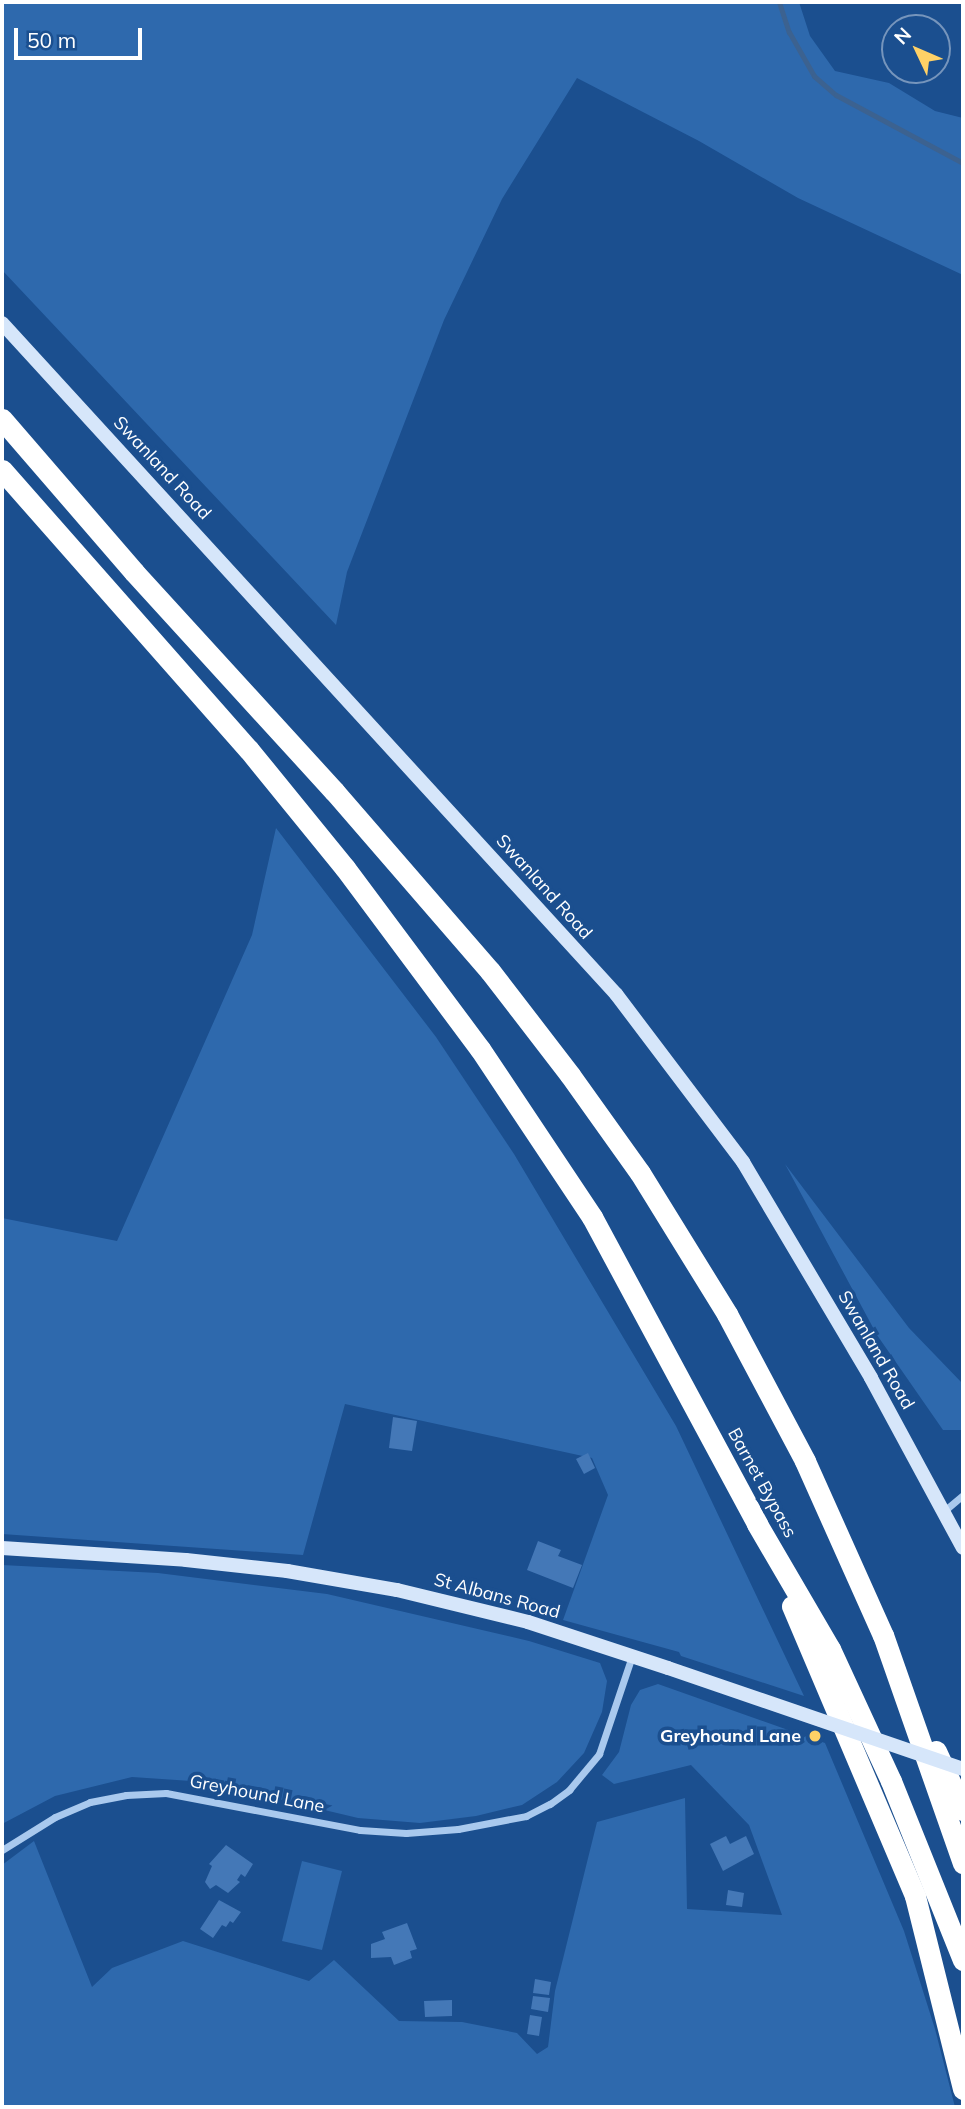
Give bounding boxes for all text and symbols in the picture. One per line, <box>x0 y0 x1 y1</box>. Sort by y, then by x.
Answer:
scale bar <box>18 14 145 58</box>
north arrow <box>881 14 951 84</box>
text: N <box>889 22 916 49</box>
text: 50 m <box>27 27 76 53</box>
street label: Swanland Road <box>109 412 215 524</box>
street label: Swanland Road <box>491 830 597 944</box>
street label: Swanland Road <box>833 1287 919 1413</box>
street label: Barnet Bypass <box>723 1424 801 1542</box>
street label: St Albans Road <box>432 1569 562 1623</box>
place label: Greyhound Lane <box>660 1725 801 1747</box>
marker: Greyhound Lane <box>807 1728 823 1744</box>
street label: Greyhound Lane <box>188 1770 326 1818</box>

